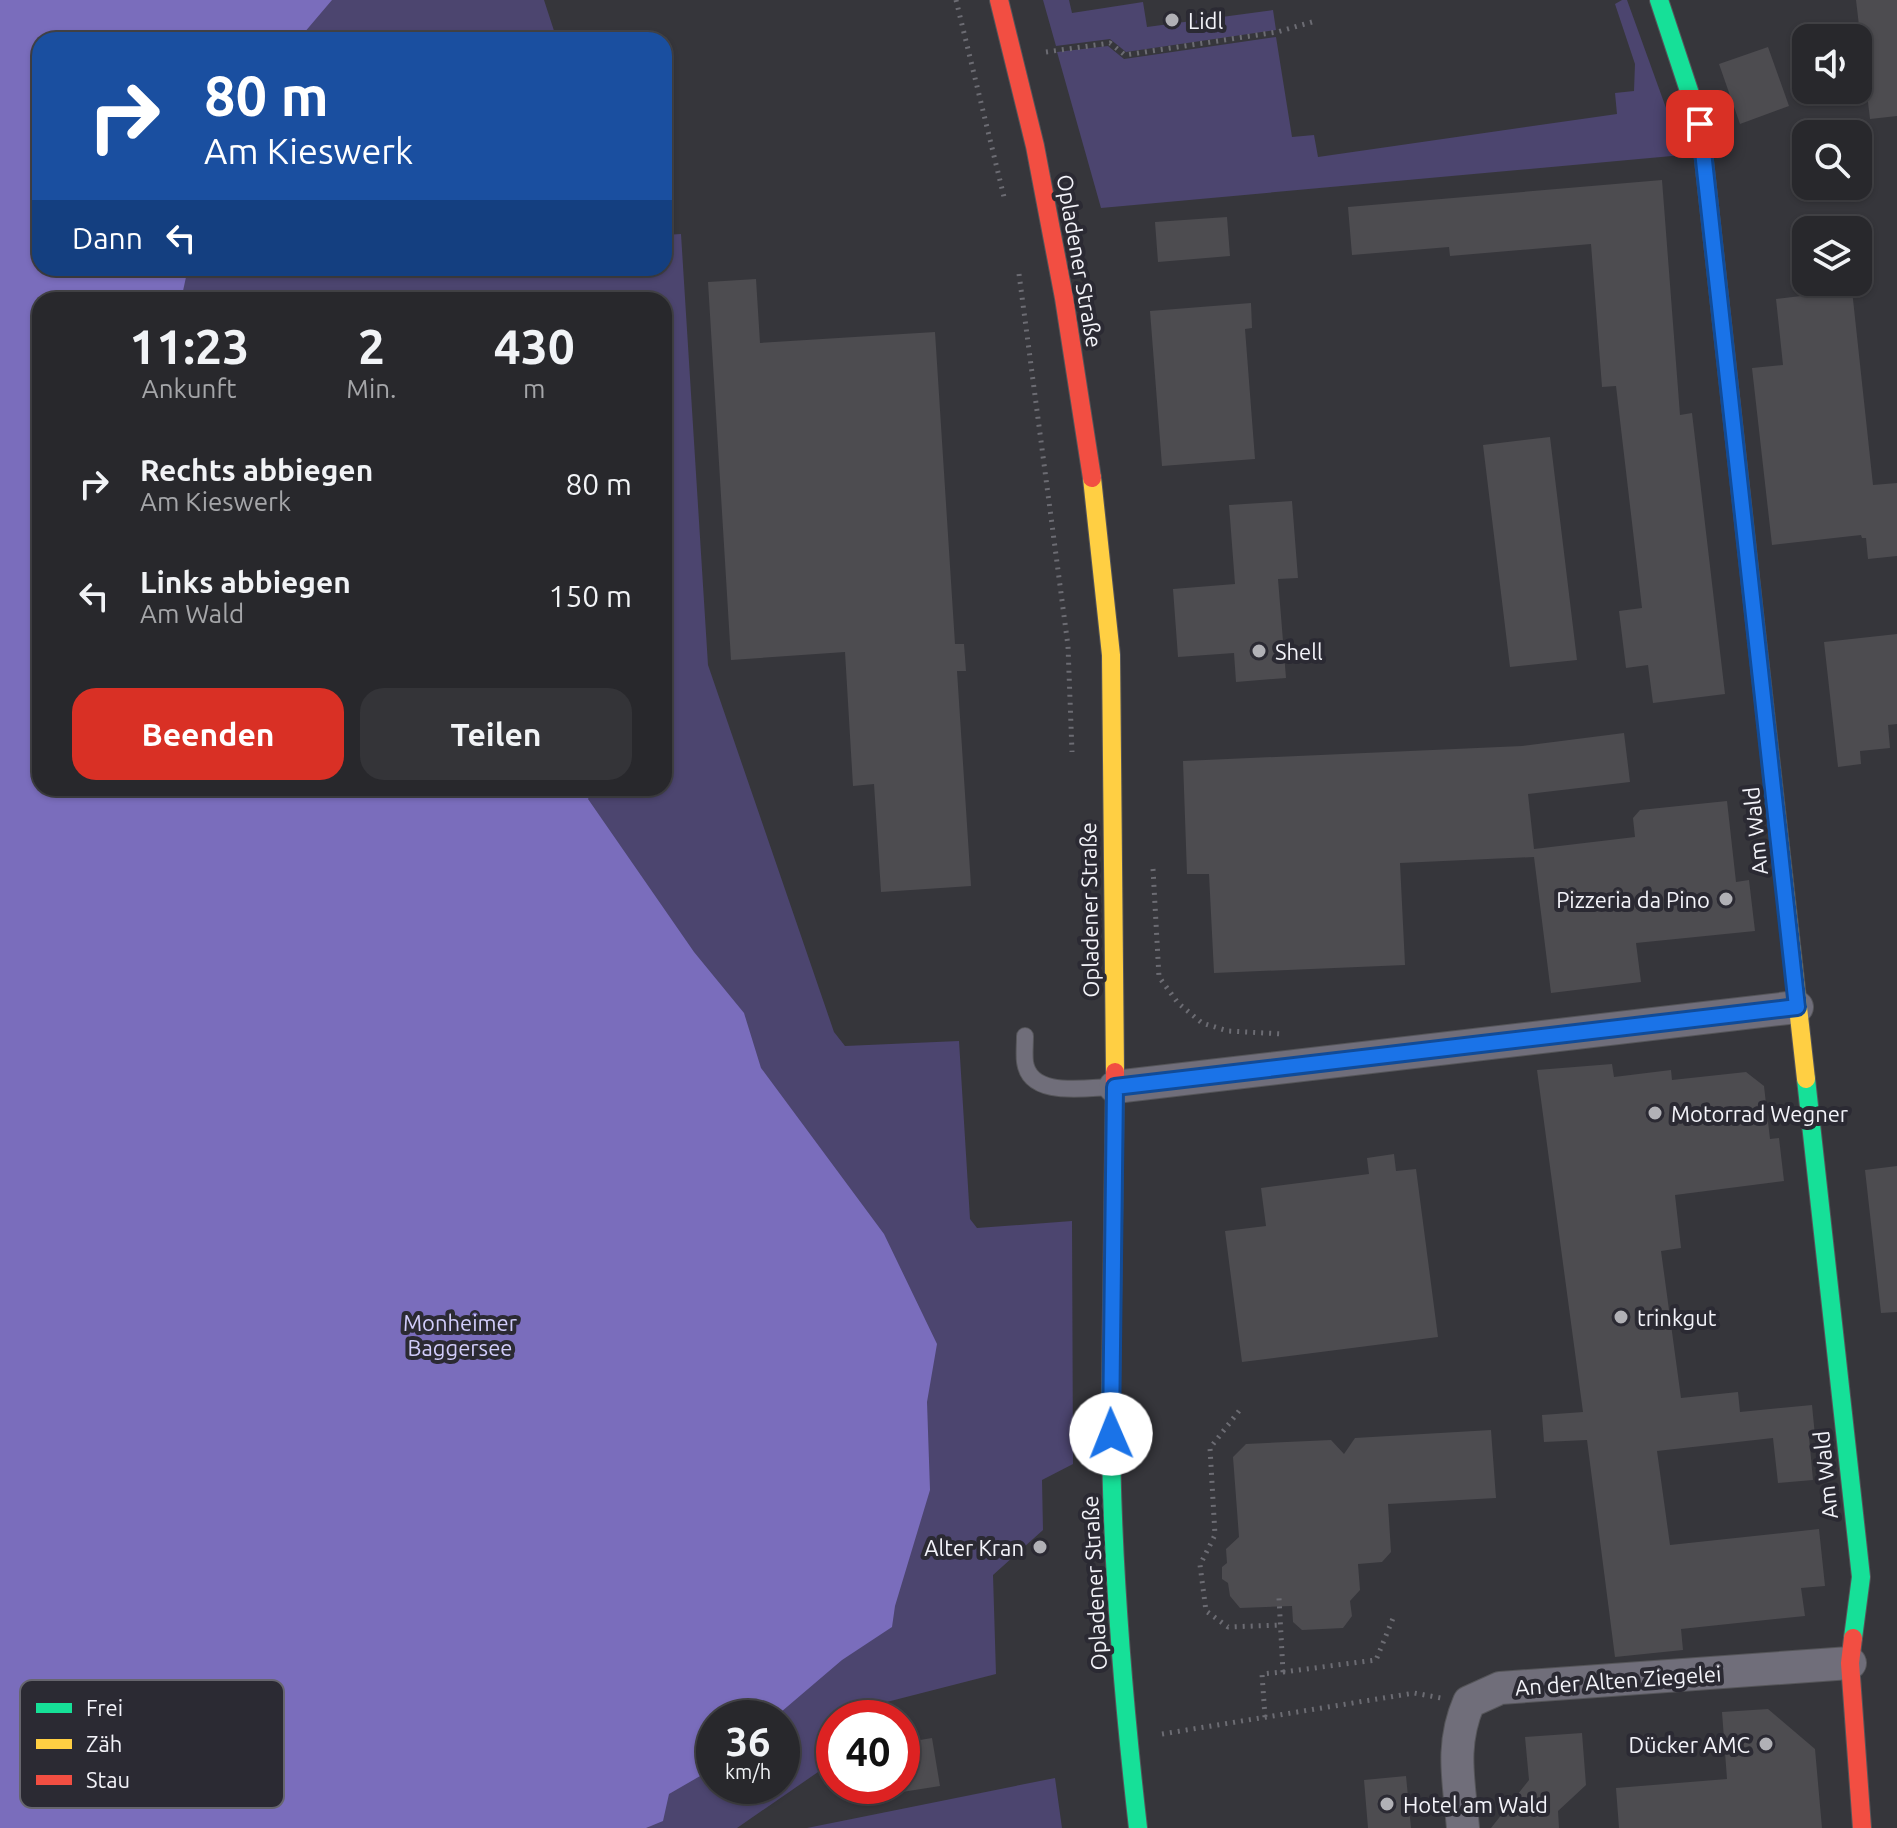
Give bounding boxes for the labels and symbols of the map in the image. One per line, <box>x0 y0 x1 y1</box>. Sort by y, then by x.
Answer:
place label: Lidl <box>1188 8 1223 33</box>
marker: Lidl <box>1163 11 1181 29</box>
pin <box>1666 90 1734 158</box>
street label: Opladener Straße <box>1052 172 1108 350</box>
place label: Shell <box>1275 639 1323 664</box>
marker: Shell <box>1250 642 1268 660</box>
street label: Am Wald <box>1738 786 1772 876</box>
street label: Opladener Straße <box>1075 822 1103 998</box>
place label: Pizzeria da Pino <box>1556 887 1710 912</box>
marker: Pizzeria da Pino <box>1717 890 1735 908</box>
place label: Motorrad Wegner <box>1671 1101 1849 1126</box>
marker: Motorrad Wegner <box>1646 1104 1664 1122</box>
place label: trinkgut <box>1637 1305 1717 1330</box>
marker: trinkgut <box>1612 1308 1630 1326</box>
park label: Monheimer Baggersee <box>403 1310 518 1360</box>
position arrow <box>1069 1392 1153 1476</box>
street label: Am Wald <box>1808 1430 1842 1520</box>
street label: Opladener Straße <box>1077 1495 1111 1671</box>
place label: Alter Kran <box>924 1535 1024 1560</box>
marker: Alter Kran <box>1031 1538 1049 1556</box>
street label: An der Alten Ziegelei <box>1514 1660 1722 1700</box>
legend <box>20 1680 284 1808</box>
text: Frei <box>86 1695 123 1720</box>
speed limit sign: 40 <box>816 1700 920 1804</box>
text: Zäh <box>86 1731 122 1756</box>
place label: Dücker AMC <box>1629 1732 1750 1757</box>
marker: Dücker AMC <box>1757 1735 1775 1753</box>
text: Stau <box>86 1767 130 1792</box>
place label: Hotel am Wald <box>1403 1792 1548 1817</box>
marker: Hotel am Wald <box>1378 1795 1396 1813</box>

